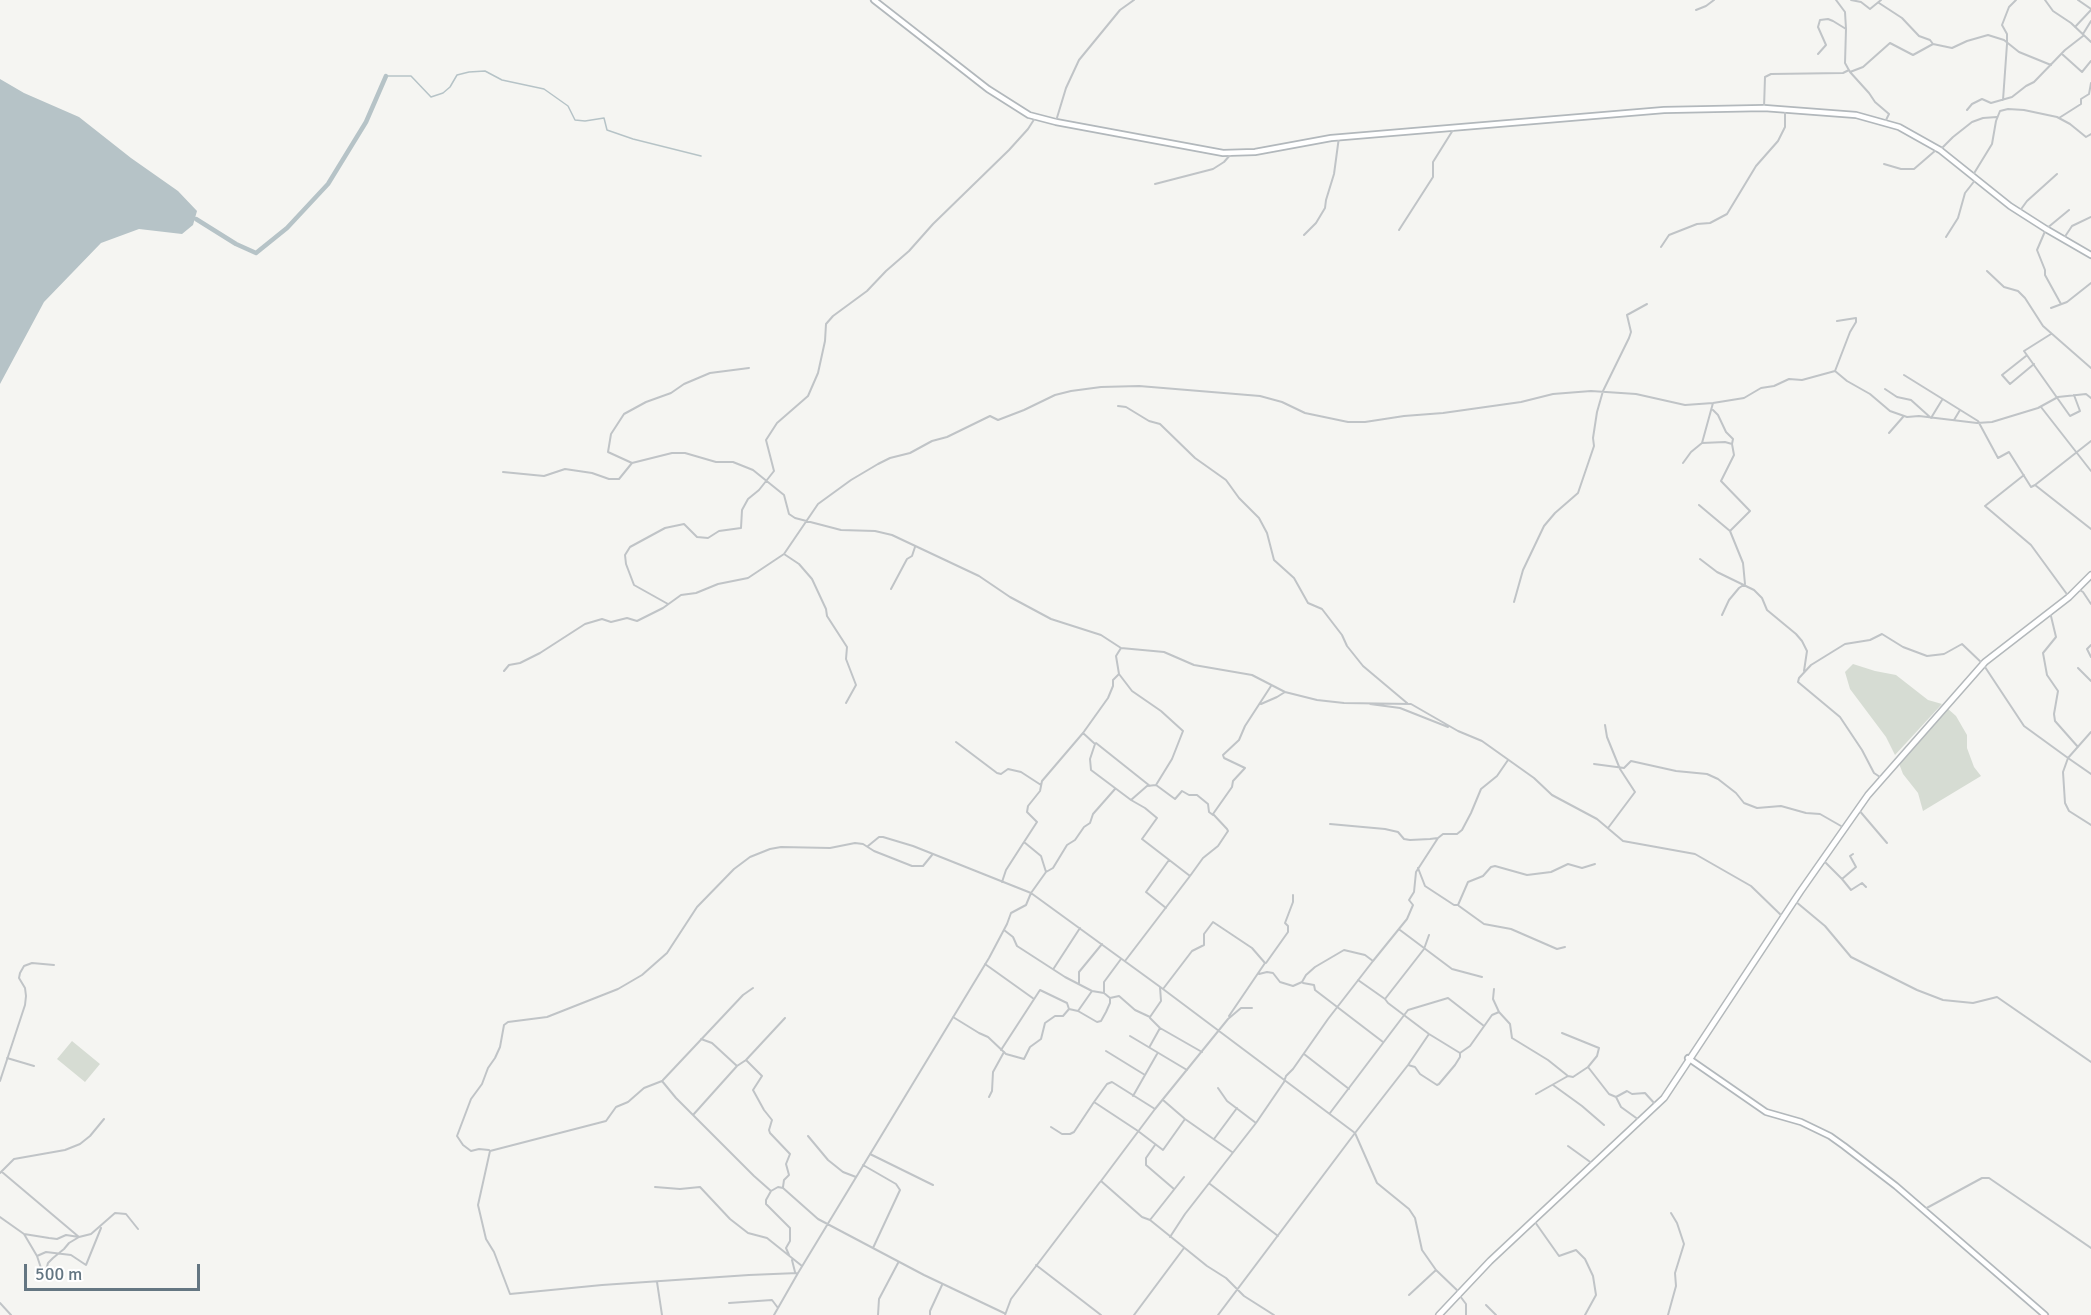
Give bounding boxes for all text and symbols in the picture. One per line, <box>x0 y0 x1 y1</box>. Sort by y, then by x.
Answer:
scale bar <box>27 1252 202 1290</box>
text: 500 m <box>35 1263 82 1285</box>

